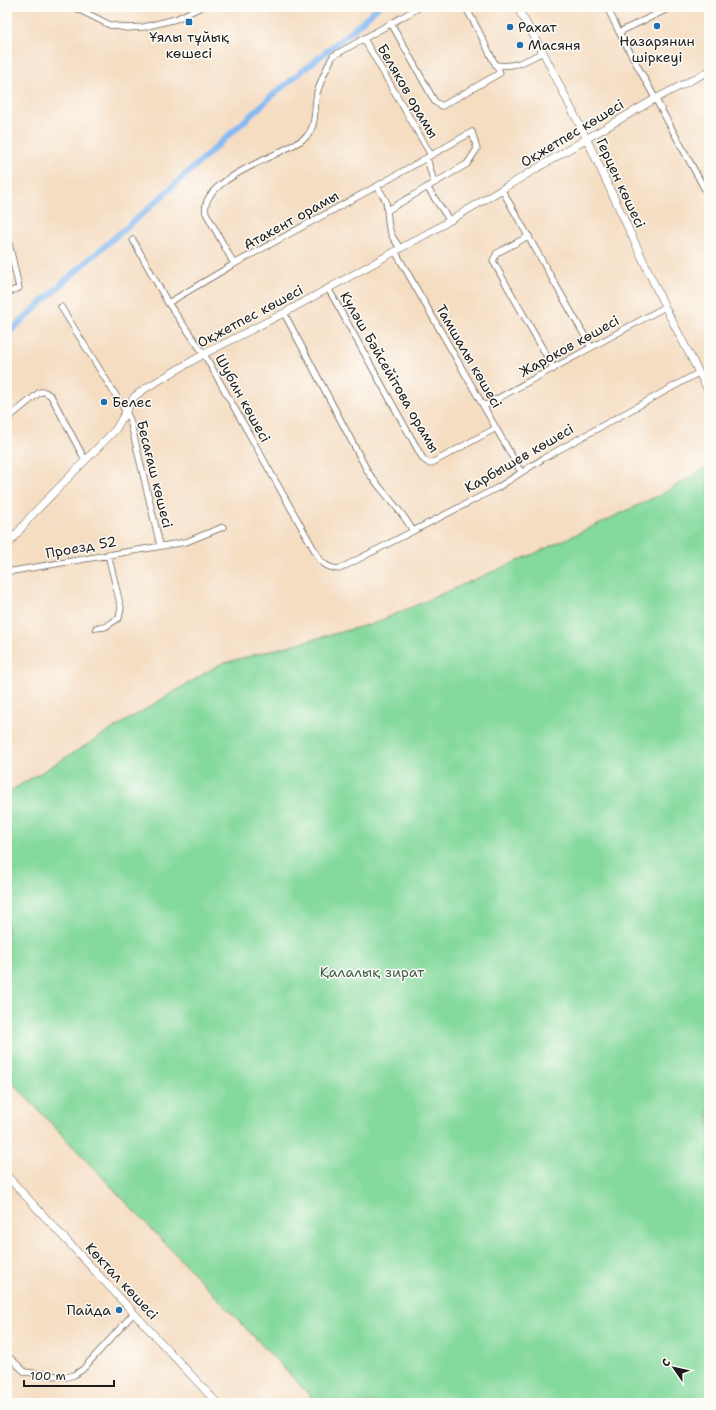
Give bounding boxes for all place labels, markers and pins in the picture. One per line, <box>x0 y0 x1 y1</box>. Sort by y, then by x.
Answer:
marker: Ұялы тұйық көшесі <box>184 17 194 27</box>
place label: Рахат <box>518 18 557 36</box>
marker: Назарянин шіркеуі <box>652 21 662 31</box>
marker: Рахат <box>505 22 515 32</box>
place label: Ұялы тұйық көшесі <box>149 28 229 62</box>
place label: Назарянин шіркеуі <box>619 32 695 66</box>
place label: Масяня <box>528 36 581 54</box>
marker: Масяня <box>515 40 525 50</box>
place label: Белес <box>112 393 151 411</box>
marker: Белес <box>99 397 109 407</box>
place label: Пайда <box>66 1301 111 1319</box>
marker: Пайда <box>114 1305 124 1315</box>

